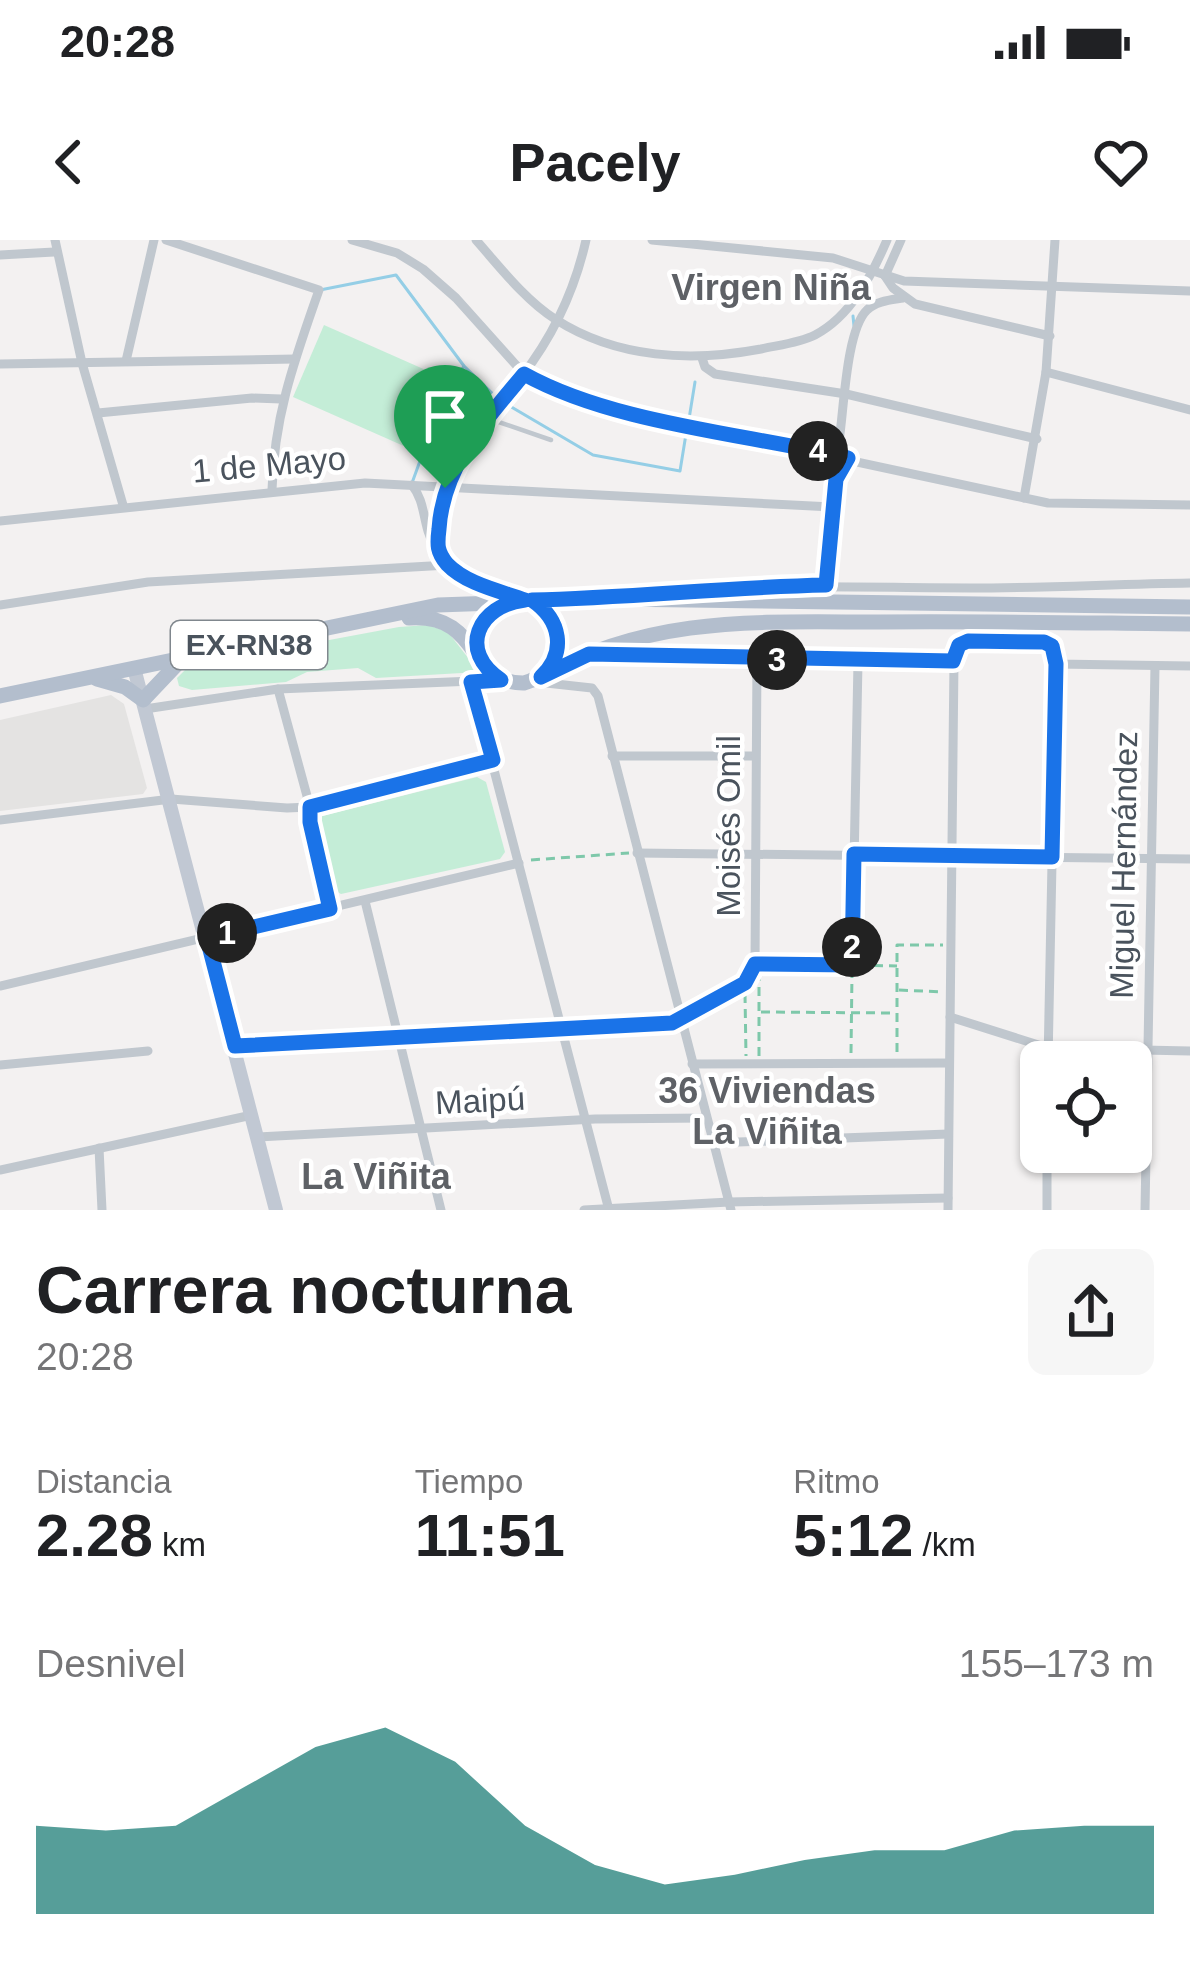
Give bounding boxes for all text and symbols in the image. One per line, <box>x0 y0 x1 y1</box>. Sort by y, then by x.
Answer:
text: 20:28 <box>60 16 175 67</box>
icon: back <box>36 129 102 195</box>
icon: heart <box>1088 129 1154 195</box>
text: Pacely <box>509 132 681 192</box>
district label: Virgen Niña <box>671 267 872 308</box>
pin <box>394 365 496 488</box>
icon: arrive <box>412 383 478 449</box>
pin: 4 <box>788 421 848 481</box>
text: 4 <box>809 432 827 469</box>
street label: 1 de Mayo <box>191 439 347 490</box>
road number: EX-RN38 <box>171 621 327 669</box>
pin: 3 <box>747 630 807 690</box>
text: 3 <box>768 641 786 678</box>
street label: Miguel Hernández <box>1103 731 1144 999</box>
street label: Moisés Omil <box>710 735 747 917</box>
pin: 1 <box>197 903 257 963</box>
text: 1 <box>218 914 236 951</box>
pin: 2 <box>822 917 882 977</box>
text: 2 <box>843 928 861 965</box>
map controls <box>1020 1041 1152 1173</box>
button: locate <box>1020 1041 1152 1173</box>
district label: 36 Viviendas La Viñita <box>658 1070 876 1152</box>
street label: Maipú <box>434 1080 526 1121</box>
district label: La Viñita <box>301 1156 452 1197</box>
button: share <box>1028 1249 1154 1375</box>
text: Carrera nocturna <box>36 1253 572 1327</box>
text: 20:28 <box>36 1335 134 1378</box>
text: Distancia <box>36 1463 172 1500</box>
text: Tiempo <box>415 1463 523 1500</box>
text: Ritmo <box>793 1463 880 1500</box>
text: 2.28 <box>36 1502 153 1569</box>
text: 11:51 <box>415 1502 565 1569</box>
text: 5:12 <box>793 1502 913 1569</box>
text: km <box>153 1526 206 1563</box>
text: /km <box>913 1526 976 1563</box>
text: Desnivel <box>36 1642 186 1685</box>
text: 155–173 m <box>959 1642 1154 1685</box>

